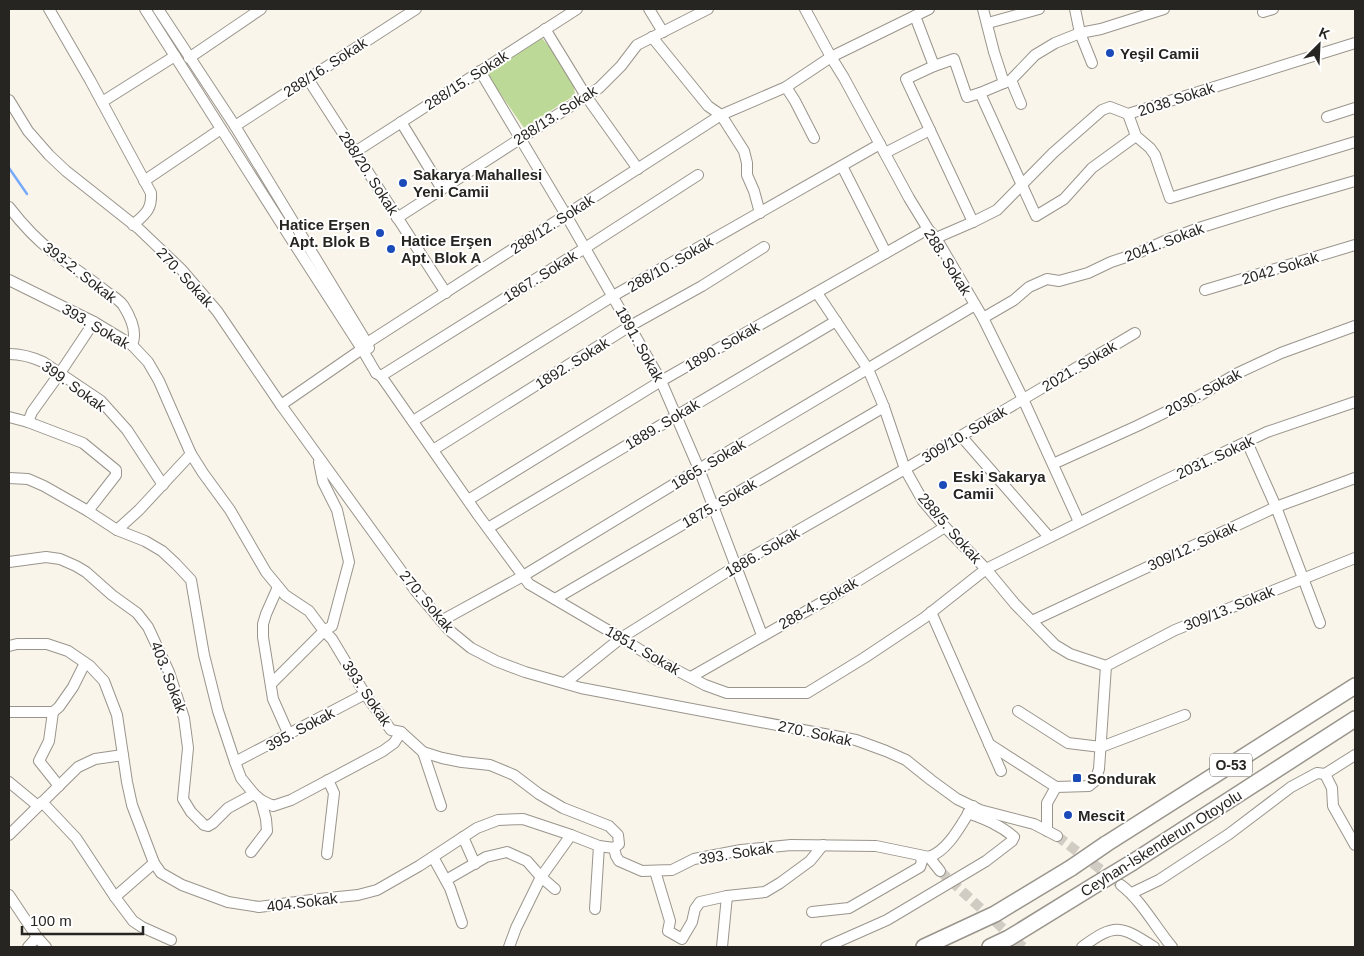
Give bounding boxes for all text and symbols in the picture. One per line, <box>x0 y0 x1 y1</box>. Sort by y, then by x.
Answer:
north arrow <box>1294 20 1344 70</box>
text: K <box>1316 24 1332 42</box>
street label: 288/16. Sokak <box>280 33 370 100</box>
place label: Yeşil Camii <box>1120 45 1199 62</box>
street label: 288/15. Sokak <box>421 46 511 113</box>
marker: Yeşil Camii <box>1104 47 1116 59</box>
street label: 2038 Sokak <box>1136 79 1217 119</box>
street label: 288/13. Sokak <box>510 81 600 148</box>
street label: 288/20. Sokak <box>336 128 403 218</box>
place label: Sakarya Mahallesi Yeni Camii <box>413 166 542 200</box>
marker: Sakarya Mahallesi Yeni Camii <box>397 177 409 189</box>
street label: 288/12. Sokak <box>507 190 597 257</box>
place label: Hatice Erşen Apt. Blok B <box>279 216 370 250</box>
street label: 2041. Sokak <box>1122 219 1206 265</box>
street label: 288. Sokak <box>921 226 975 299</box>
marker: Hatice Erşen Apt. Blok B <box>374 227 386 239</box>
place label: Hatice Erşen Apt. Blok A <box>401 232 492 266</box>
street label: 288/10. Sokak <box>624 232 716 295</box>
street label: 393-2. Sokak <box>40 238 120 306</box>
marker: Hatice Erşen Apt. Blok A <box>385 243 397 255</box>
street label: 270. Sokak <box>153 244 217 311</box>
street label: 1867. Sokak <box>500 246 580 305</box>
street label: 2042 Sokak <box>1240 248 1321 288</box>
street label: 393. Sokak <box>59 300 133 352</box>
street label: 1891. Sokak <box>612 303 668 385</box>
street label: 1890. Sokak <box>682 318 763 374</box>
street label: 1892. Sokak <box>532 333 612 392</box>
street label: 2021. Sokak <box>1039 337 1120 395</box>
street label: 399. Sokak <box>39 357 110 415</box>
street label: 2030. Sokak <box>1162 365 1244 419</box>
street label: 1889. Sokak <box>622 395 703 453</box>
street label: 309/10. Sokak <box>919 402 1010 466</box>
street label: 2031. Sokak <box>1174 431 1257 482</box>
street label: 1865. Sokak <box>668 435 749 493</box>
place label: Eski Sakarya Camii <box>953 468 1046 502</box>
street label: 1875. Sokak <box>679 475 760 531</box>
marker: Eski Sakarya Camii <box>937 479 949 491</box>
street label: 288/5. Sokak <box>915 489 985 567</box>
street label: 309/12. Sokak <box>1145 518 1240 574</box>
street label: 1886. Sokak <box>722 524 803 580</box>
street label: 270. Sokak <box>396 567 458 636</box>
street label: 288-4. Sokak <box>775 573 861 632</box>
street label: 309/13. Sokak <box>1181 582 1277 634</box>
street label: 1851. Sokak <box>603 622 684 678</box>
street label: 403. Sokak <box>148 639 191 716</box>
street label: 393. Sokak <box>339 657 395 729</box>
street label: 395. Sokak <box>263 704 338 754</box>
street label: 270. Sokak <box>777 717 854 749</box>
road number: O-53 <box>1210 754 1252 776</box>
place label: Sondurak <box>1087 770 1157 787</box>
marker: Sondurak <box>1071 772 1083 784</box>
street label: Ceyhan-İskenderun Otoyolu <box>1077 786 1245 900</box>
place label: Mescit <box>1078 807 1125 824</box>
marker: Mescit <box>1062 809 1074 821</box>
street label: 393. Sokak <box>698 839 775 867</box>
street label: 404.Sokak <box>266 889 339 915</box>
scale bar <box>22 904 144 936</box>
text: 100 m <box>30 912 72 929</box>

